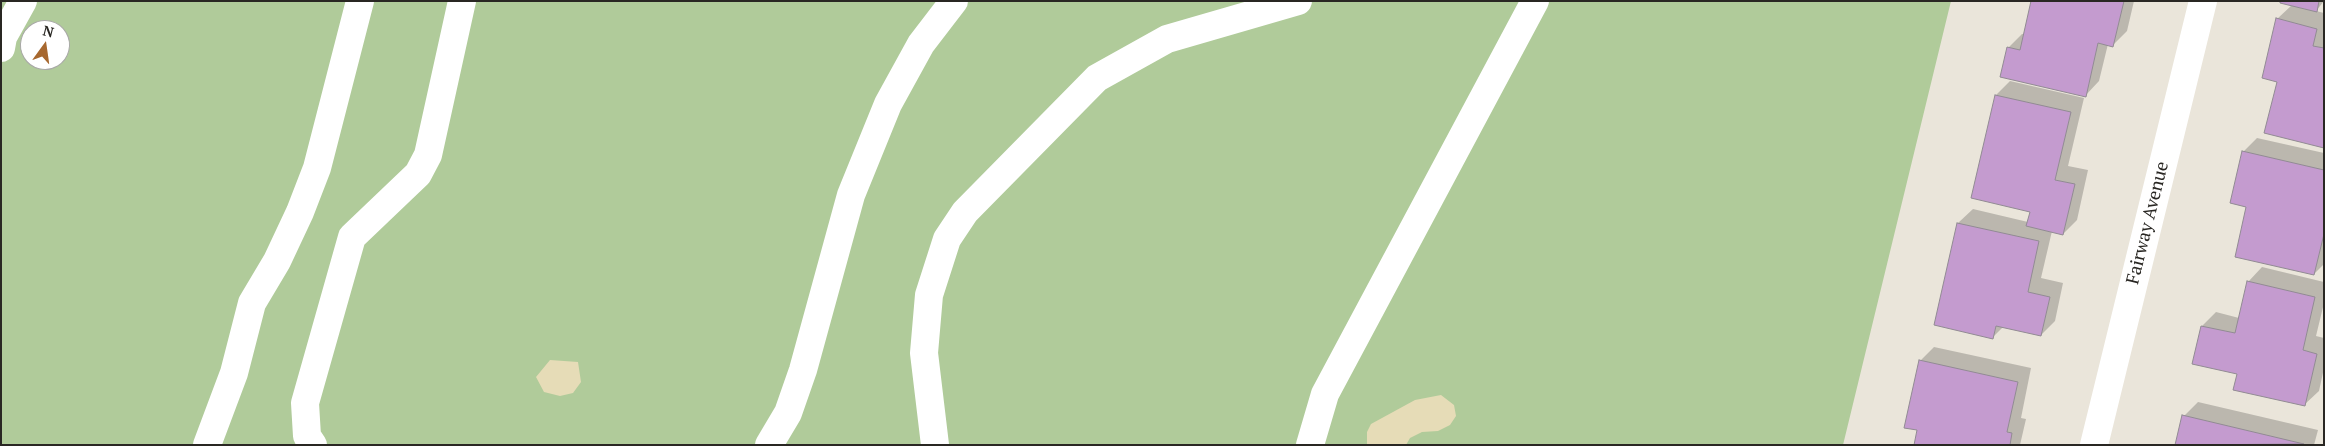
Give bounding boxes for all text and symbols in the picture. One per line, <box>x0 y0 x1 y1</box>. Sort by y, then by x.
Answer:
north arrow <box>20 20 70 70</box>
text: N <box>41 20 56 41</box>
street label: Fairway Avenue <box>2122 159 2174 287</box>

